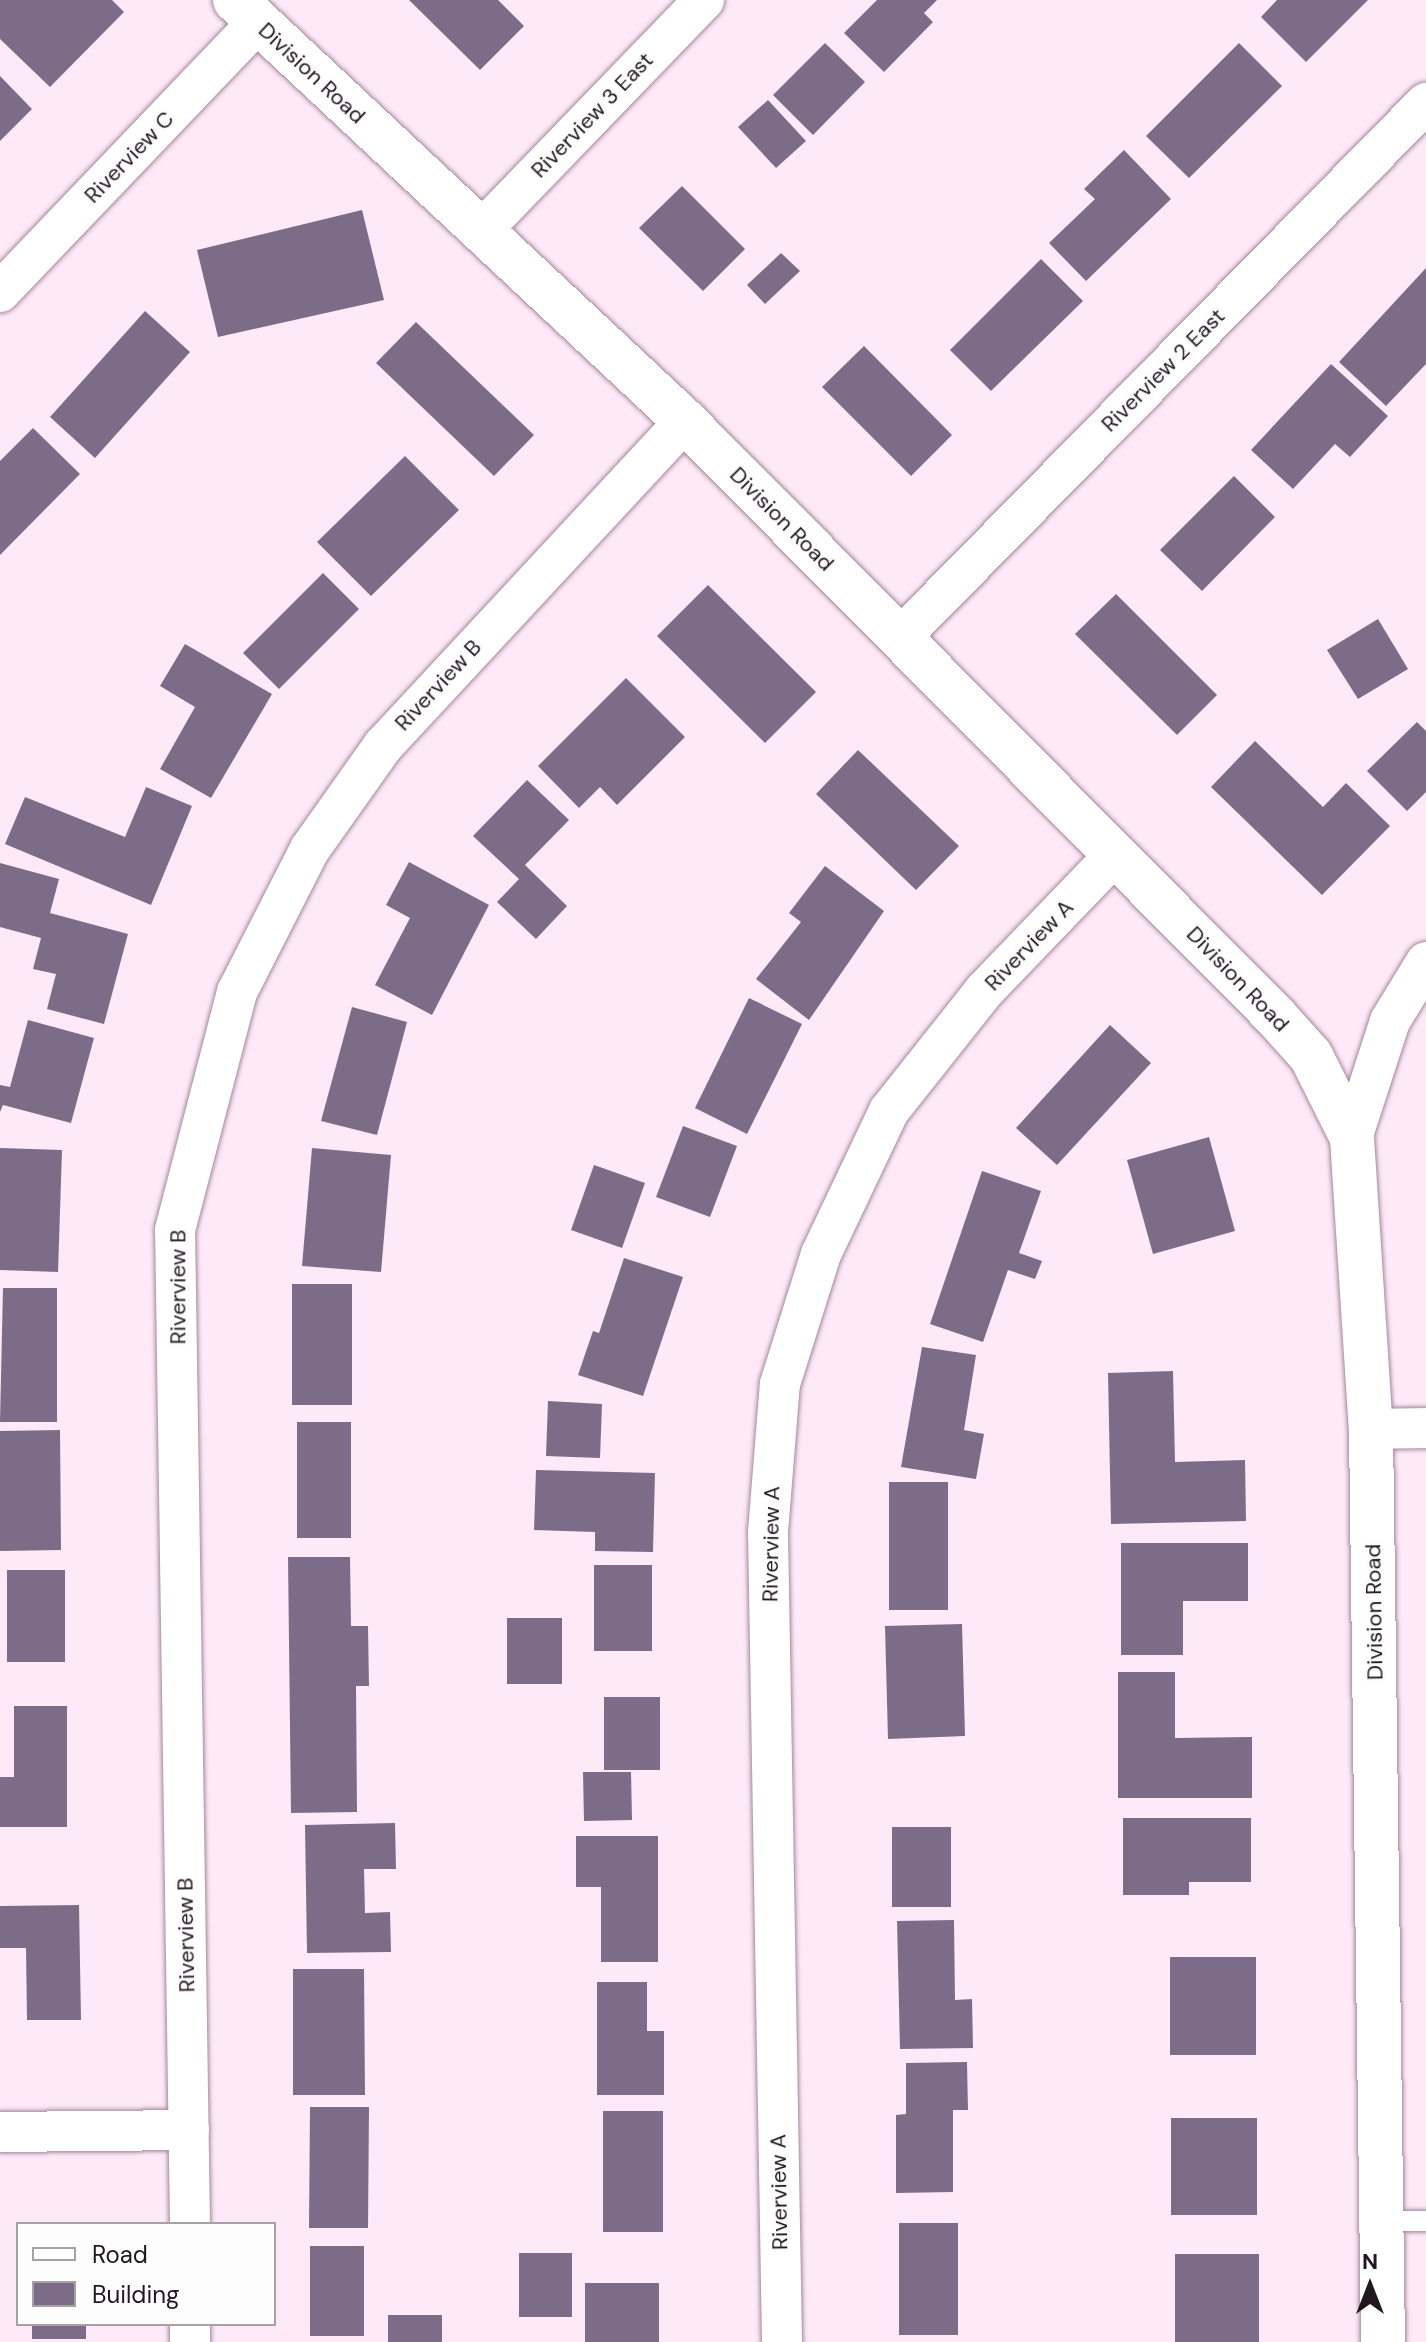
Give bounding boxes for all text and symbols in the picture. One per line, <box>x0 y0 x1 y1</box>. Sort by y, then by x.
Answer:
street label: Division Road <box>253 17 371 129</box>
street label: Riverview 3 East <box>526 47 658 183</box>
street label: Riverview C <box>79 106 179 208</box>
street label: Riverview 2 East <box>1096 303 1230 437</box>
street label: Division Road <box>724 461 840 577</box>
street label: Riverview B <box>389 634 487 736</box>
street label: Riverview A <box>979 894 1079 996</box>
street label: Division Road <box>1181 921 1295 1037</box>
street label: Riverview B <box>165 1230 191 1344</box>
street label: Riverview A <box>757 1486 785 1602</box>
street label: Division Road <box>1360 1544 1388 1680</box>
street label: Riverview B <box>172 1877 200 1993</box>
street label: Riverview A <box>765 2134 793 2250</box>
legend <box>16 2222 276 2326</box>
text: Road <box>92 2239 148 2270</box>
north arrow <box>1330 2246 1410 2326</box>
text: N <box>1362 2247 1378 2276</box>
text: Building <box>92 2279 179 2310</box>

